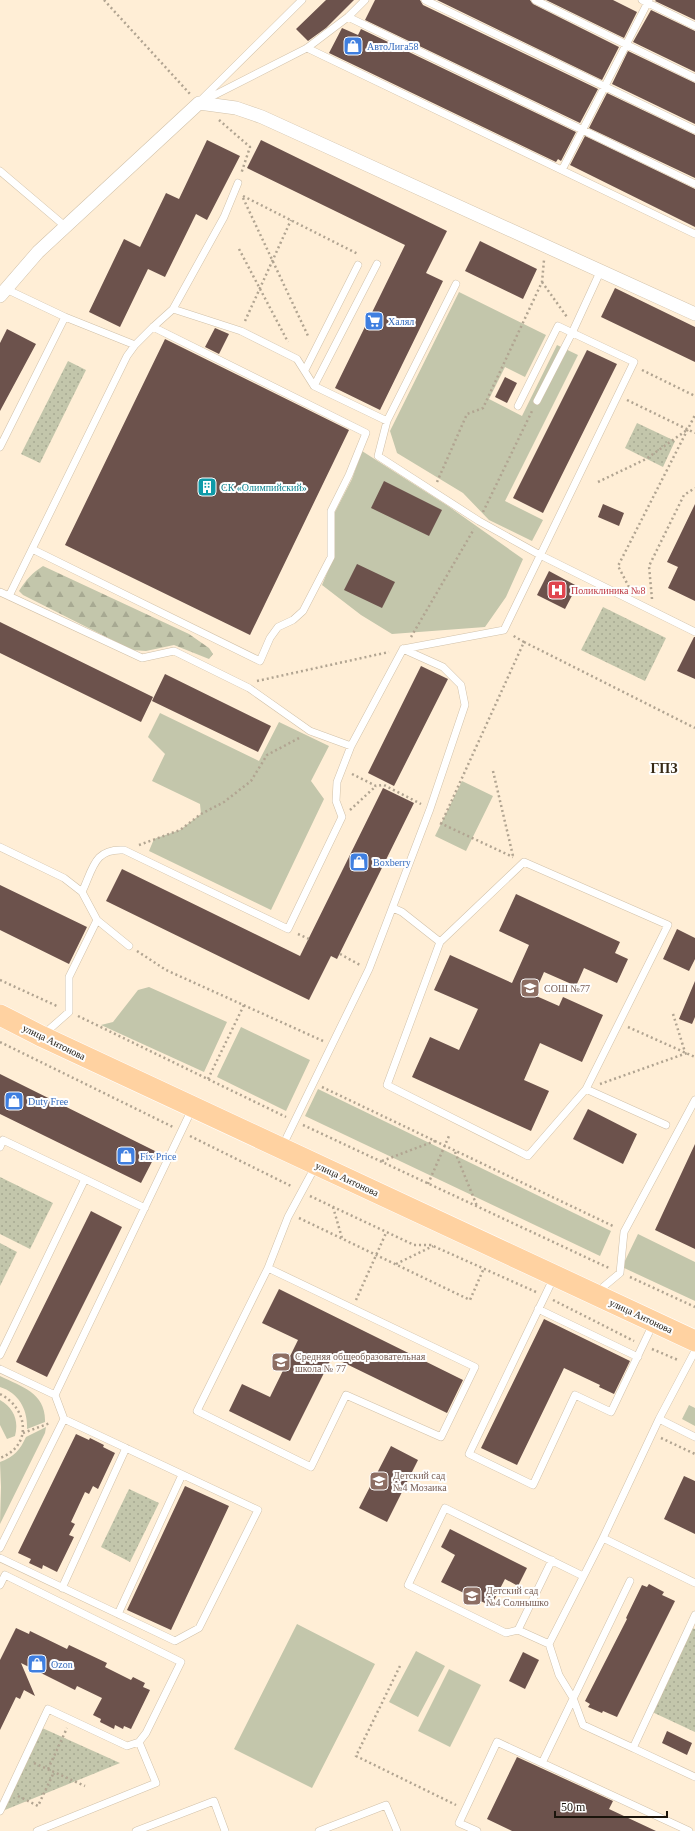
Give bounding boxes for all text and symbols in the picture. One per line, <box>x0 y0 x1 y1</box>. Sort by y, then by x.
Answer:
shop icon: АвтоЛига58 <box>342 35 364 57</box>
place label: АвтоЛига58 <box>367 41 419 52</box>
supermarket icon: Халял <box>363 310 385 332</box>
place label: Халял <box>388 316 414 327</box>
building icon: СК «Олимпийский» <box>196 476 218 498</box>
place label: СК «Олимпийский» <box>221 482 307 493</box>
hospital icon: Поликлиника №8 <box>546 579 568 601</box>
place label: Поликлиника №8 <box>571 585 646 596</box>
district label: ГПЗ <box>650 761 678 776</box>
shop icon: Boxberry <box>348 851 370 873</box>
place label: Boxberry <box>373 857 411 868</box>
school or university icon: СОШ №77 <box>519 977 541 999</box>
place label: СОШ №77 <box>544 983 590 994</box>
street label: улица Антонова <box>21 1022 88 1062</box>
shop icon: Duty Free <box>3 1090 25 1112</box>
place label: Duty Free <box>28 1096 69 1107</box>
shop icon: Fix Price <box>115 1145 137 1167</box>
place label: Fix Price <box>140 1151 177 1162</box>
street label: улица Антонова <box>314 1160 381 1199</box>
street label: улица Антонова <box>608 1297 675 1336</box>
school or university icon: Средняя общеобразовательная школа № 77 <box>270 1351 292 1373</box>
place label: Средняя общеобразовательная школа № 77 <box>295 1351 426 1374</box>
school or university icon: Детский сад №4 Мозаика <box>368 1470 390 1492</box>
place label: Детский сад №4 Мозаика <box>393 1470 447 1493</box>
school or university icon: Детский сад №4 Солнышко <box>461 1585 483 1607</box>
place label: Детский сад №4 Солнышко <box>486 1585 549 1608</box>
shop icon: Ozon <box>26 1653 48 1675</box>
place label: Ozon <box>51 1659 73 1670</box>
scale bar <box>555 1793 667 1819</box>
text: 50 m <box>561 1800 586 1814</box>

